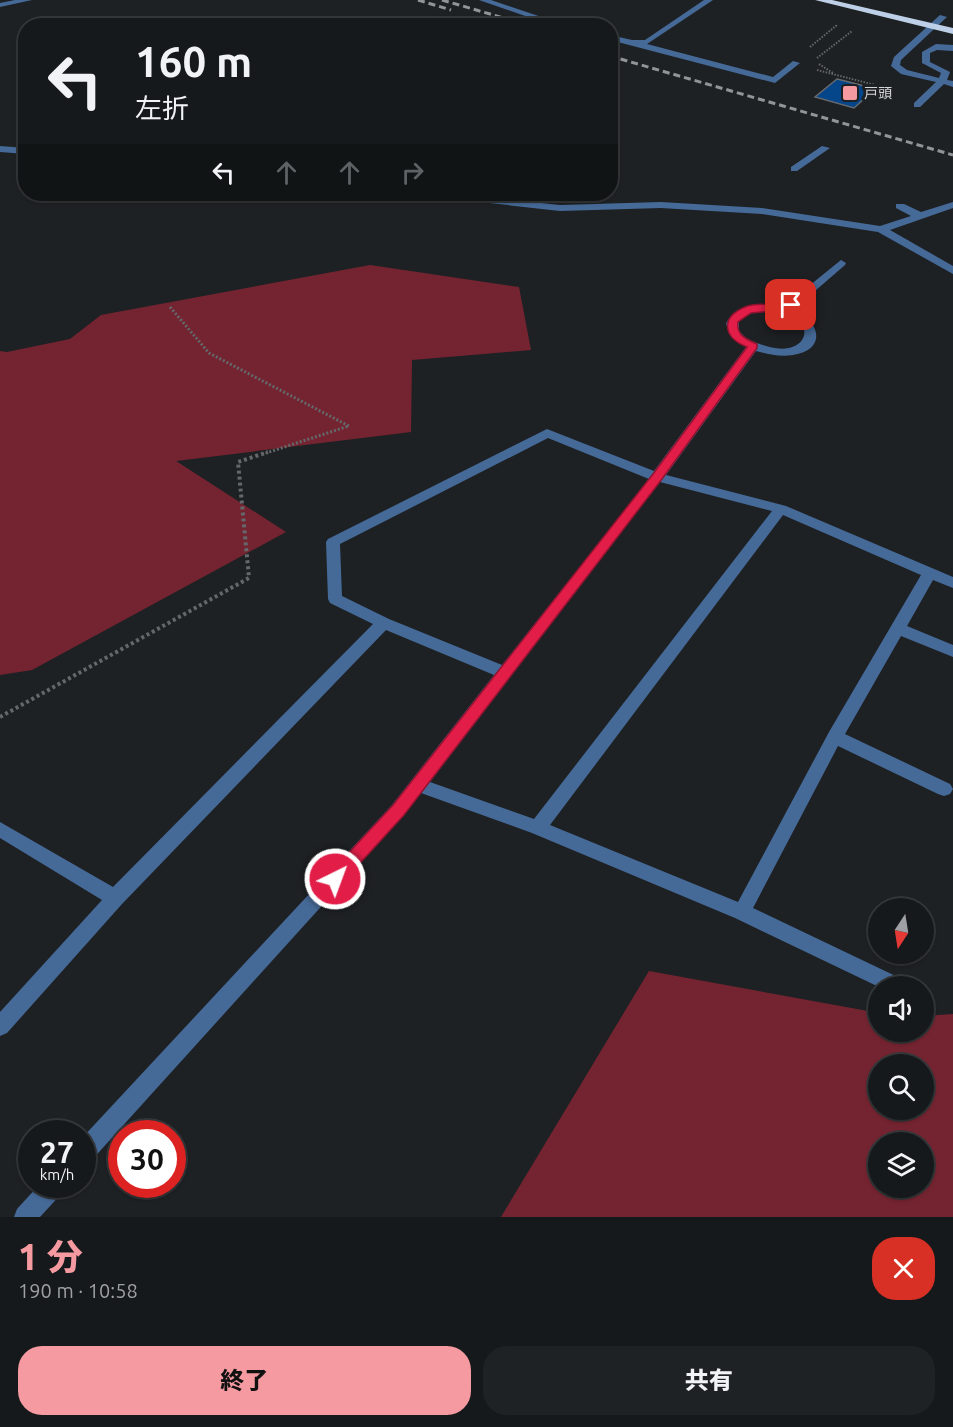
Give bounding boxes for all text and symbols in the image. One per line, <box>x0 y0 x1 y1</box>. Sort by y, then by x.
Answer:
text: 160 m <box>135 38 252 85</box>
icon: left <box>36 42 114 120</box>
marker: 戸頭 <box>841 84 859 102</box>
place label: 戸頭 <box>864 85 892 101</box>
text: 左折 <box>135 93 189 123</box>
icon: left <box>207 156 240 189</box>
icon: ahead <box>270 156 303 189</box>
icon: ahead <box>333 156 366 189</box>
icon: right <box>396 156 429 189</box>
pin <box>765 279 816 330</box>
icon: arrive <box>774 288 807 321</box>
position arrow <box>303 847 367 911</box>
north arrow <box>868 898 934 964</box>
map controls <box>868 898 934 1198</box>
button: sound <box>868 976 934 1042</box>
button: search <box>868 1054 934 1120</box>
speed limit sign: 30 <box>108 1120 186 1198</box>
button: layers <box>868 1132 934 1198</box>
text: 27 <box>40 1135 74 1169</box>
text: km/h <box>40 1166 74 1183</box>
text: 1 分 <box>18 1236 83 1277</box>
button: close <box>872 1237 935 1300</box>
text: 190 m · 10:58 <box>18 1279 138 1302</box>
button: 終了 <box>18 1346 471 1415</box>
button: 共有 <box>483 1346 935 1415</box>

